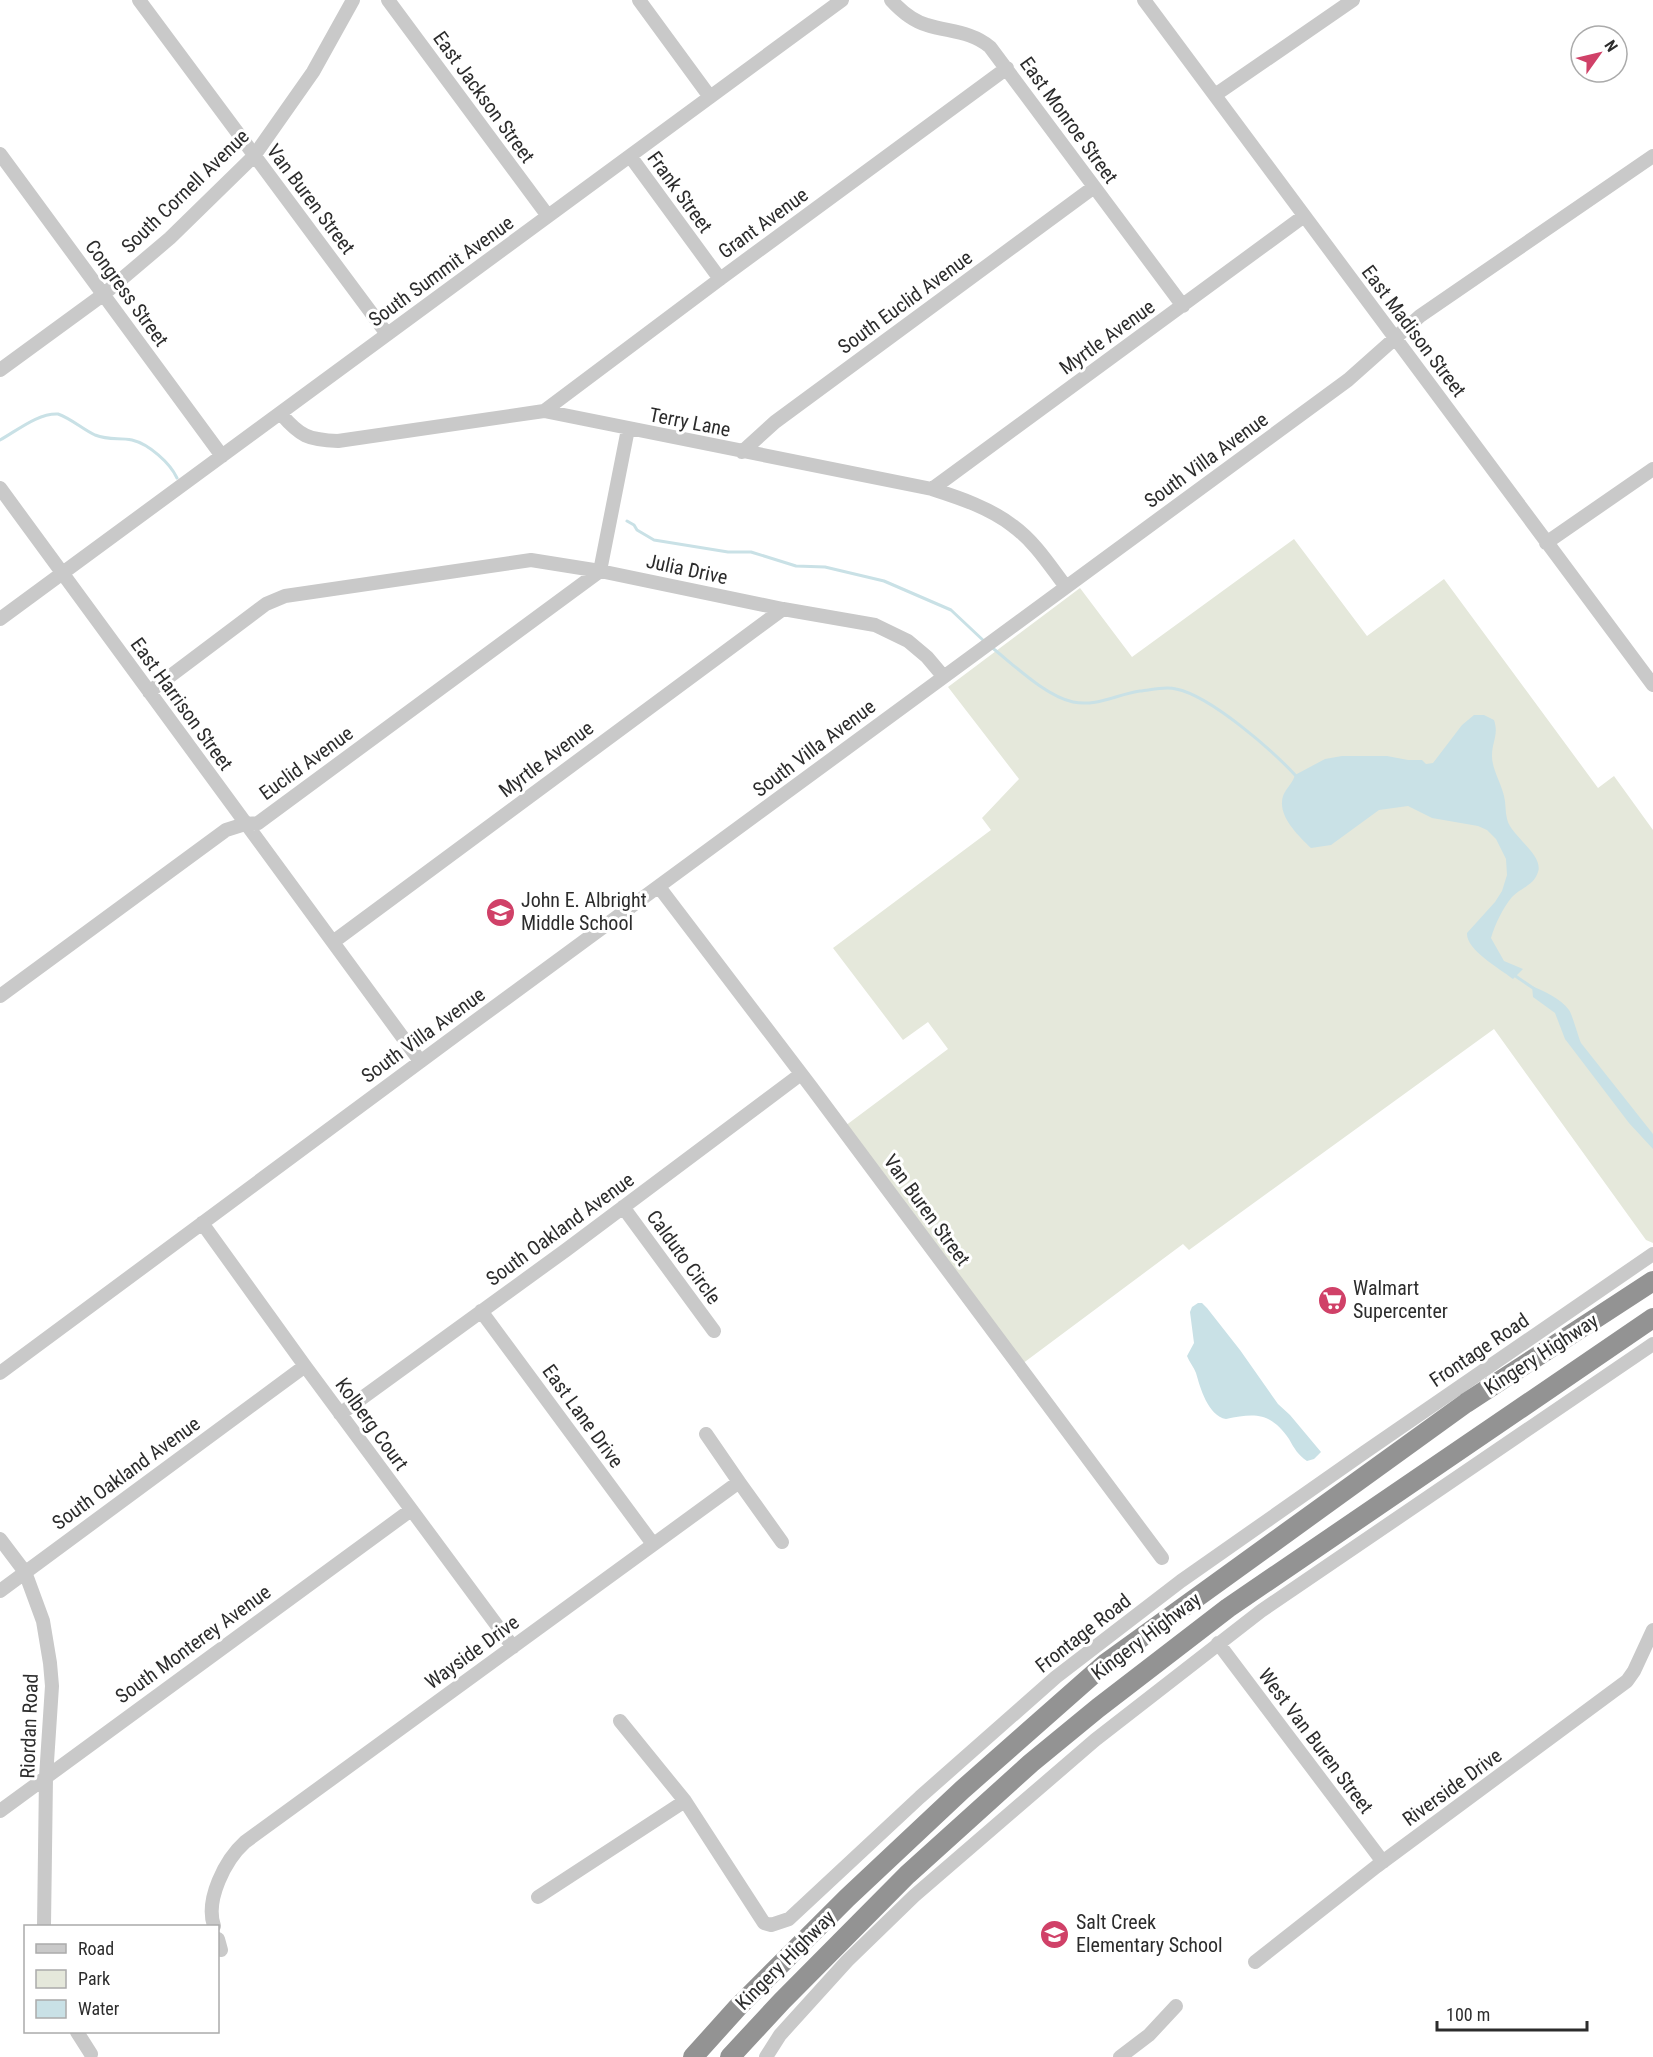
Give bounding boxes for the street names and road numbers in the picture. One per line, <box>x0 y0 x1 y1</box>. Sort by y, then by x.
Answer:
street label: East Jackson Street <box>428 26 540 168</box>
street label: East Monroe Street <box>1015 52 1123 188</box>
street label: South Cornell Avenue <box>116 124 254 258</box>
street label: Van Buren Street <box>262 139 360 259</box>
street label: Frank Street <box>642 147 718 237</box>
street label: Grant Avenue <box>714 182 812 264</box>
street label: South Summit Avenue <box>364 210 518 332</box>
street label: Congress Street <box>80 235 174 351</box>
street label: South Euclid Avenue <box>833 245 977 359</box>
street label: East Madison Street <box>1357 260 1471 402</box>
street label: Myrtle Avenue <box>1055 294 1159 380</box>
street label: Terry Lane <box>647 402 733 442</box>
street label: South Villa Avenue <box>1139 407 1273 513</box>
street label: Julia Drive <box>644 549 730 589</box>
street label: East Harrison Street <box>126 633 238 775</box>
street label: South Villa Avenue <box>748 694 880 802</box>
street label: Myrtle Avenue <box>494 716 598 802</box>
street label: Euclid Avenue <box>254 721 358 805</box>
street label: South Villa Avenue <box>356 982 490 1088</box>
street label: Van Buren Street <box>879 1150 975 1270</box>
street label: South Oakland Avenue <box>481 1167 639 1291</box>
street label: Calduto Circle <box>642 1205 726 1309</box>
street label: Frontage Road <box>1425 1308 1533 1392</box>
street label: Kingery Highway <box>1480 1308 1602 1400</box>
street label: East Lane Drive <box>537 1360 629 1472</box>
street label: Kolberg Court <box>330 1373 414 1475</box>
street label: South Oakland Avenue <box>47 1411 205 1535</box>
street label: South Monterey Avenue <box>111 1580 275 1708</box>
street label: Kingery Highway <box>1087 1587 1205 1685</box>
street label: Frontage Road <box>1031 1588 1135 1678</box>
street label: Wayside Drive <box>420 1610 524 1694</box>
street label: West Van Buren Street <box>1254 1664 1378 1818</box>
street label: Riordan Road <box>15 1673 43 1779</box>
street label: Riverside Drive <box>1398 1743 1506 1831</box>
street label: Kingery Highway <box>730 1905 840 2015</box>

